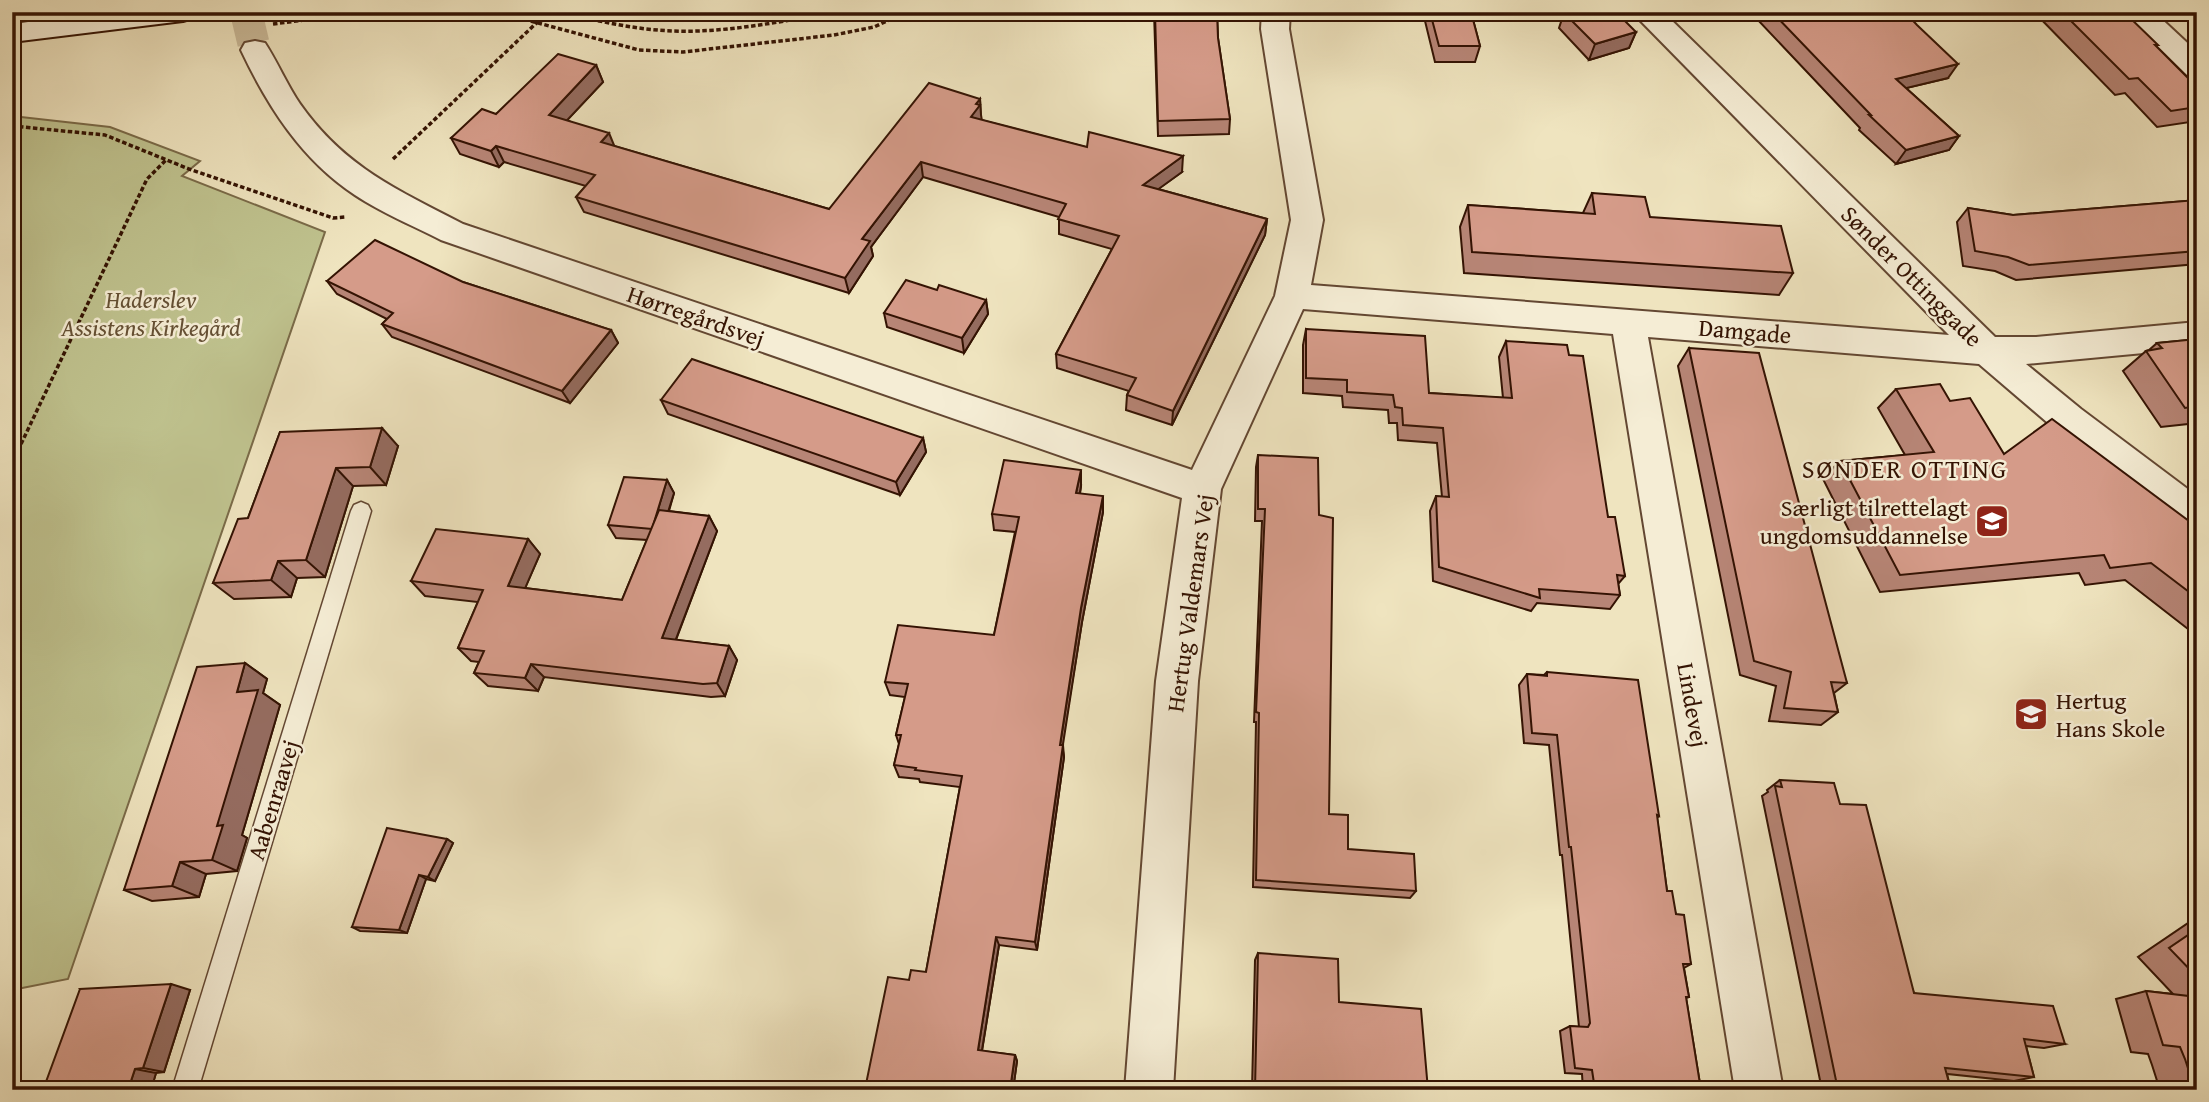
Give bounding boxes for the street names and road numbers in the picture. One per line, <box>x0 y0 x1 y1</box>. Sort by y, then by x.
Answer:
street label: Sønder Ottinggade <box>1833 197 1991 355</box>
street label: Hørregårdsvej <box>623 276 769 356</box>
street label: Damgade <box>1697 310 1793 352</box>
street label: Hertug Valdemars Vej <box>1157 492 1223 714</box>
street label: Lindevej <box>1668 660 1718 750</box>
street label: Aabenraavej <box>238 736 308 864</box>

